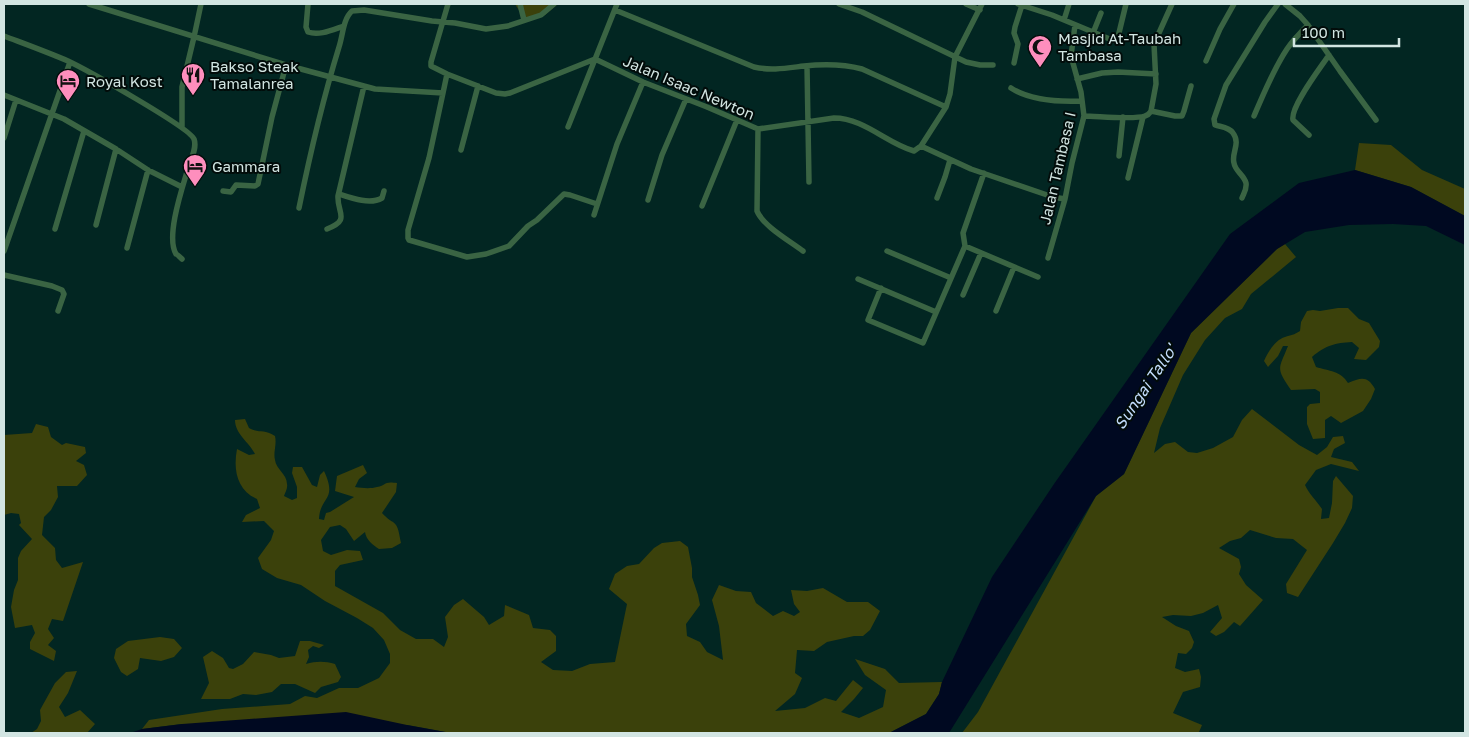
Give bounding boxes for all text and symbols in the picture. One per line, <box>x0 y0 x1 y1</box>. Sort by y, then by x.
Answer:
scale bar <box>1294 15 1399 47</box>
text: 100 m <box>1302 23 1345 41</box>
place label: Masjid At-Taubah Tambasa <box>1058 29 1181 64</box>
mosque icon: Masjid At-Taubah Tambasa <box>1027 34 1053 68</box>
street label: Jalan Isaac Newton <box>620 51 758 123</box>
place label: Bakso Steak Tamalanrea <box>210 57 299 92</box>
restaurant icon: Bakso Steak Tamalanrea <box>180 62 206 96</box>
hotel icon: Royal Kost <box>55 68 81 102</box>
place label: Royal Kost <box>86 72 163 90</box>
street label: Jalan Tambasa I <box>1035 110 1079 226</box>
hotel icon: Gammara <box>182 153 208 187</box>
place label: Gammara <box>212 157 280 175</box>
water label: Sungai Tallo' <box>1109 339 1182 433</box>

